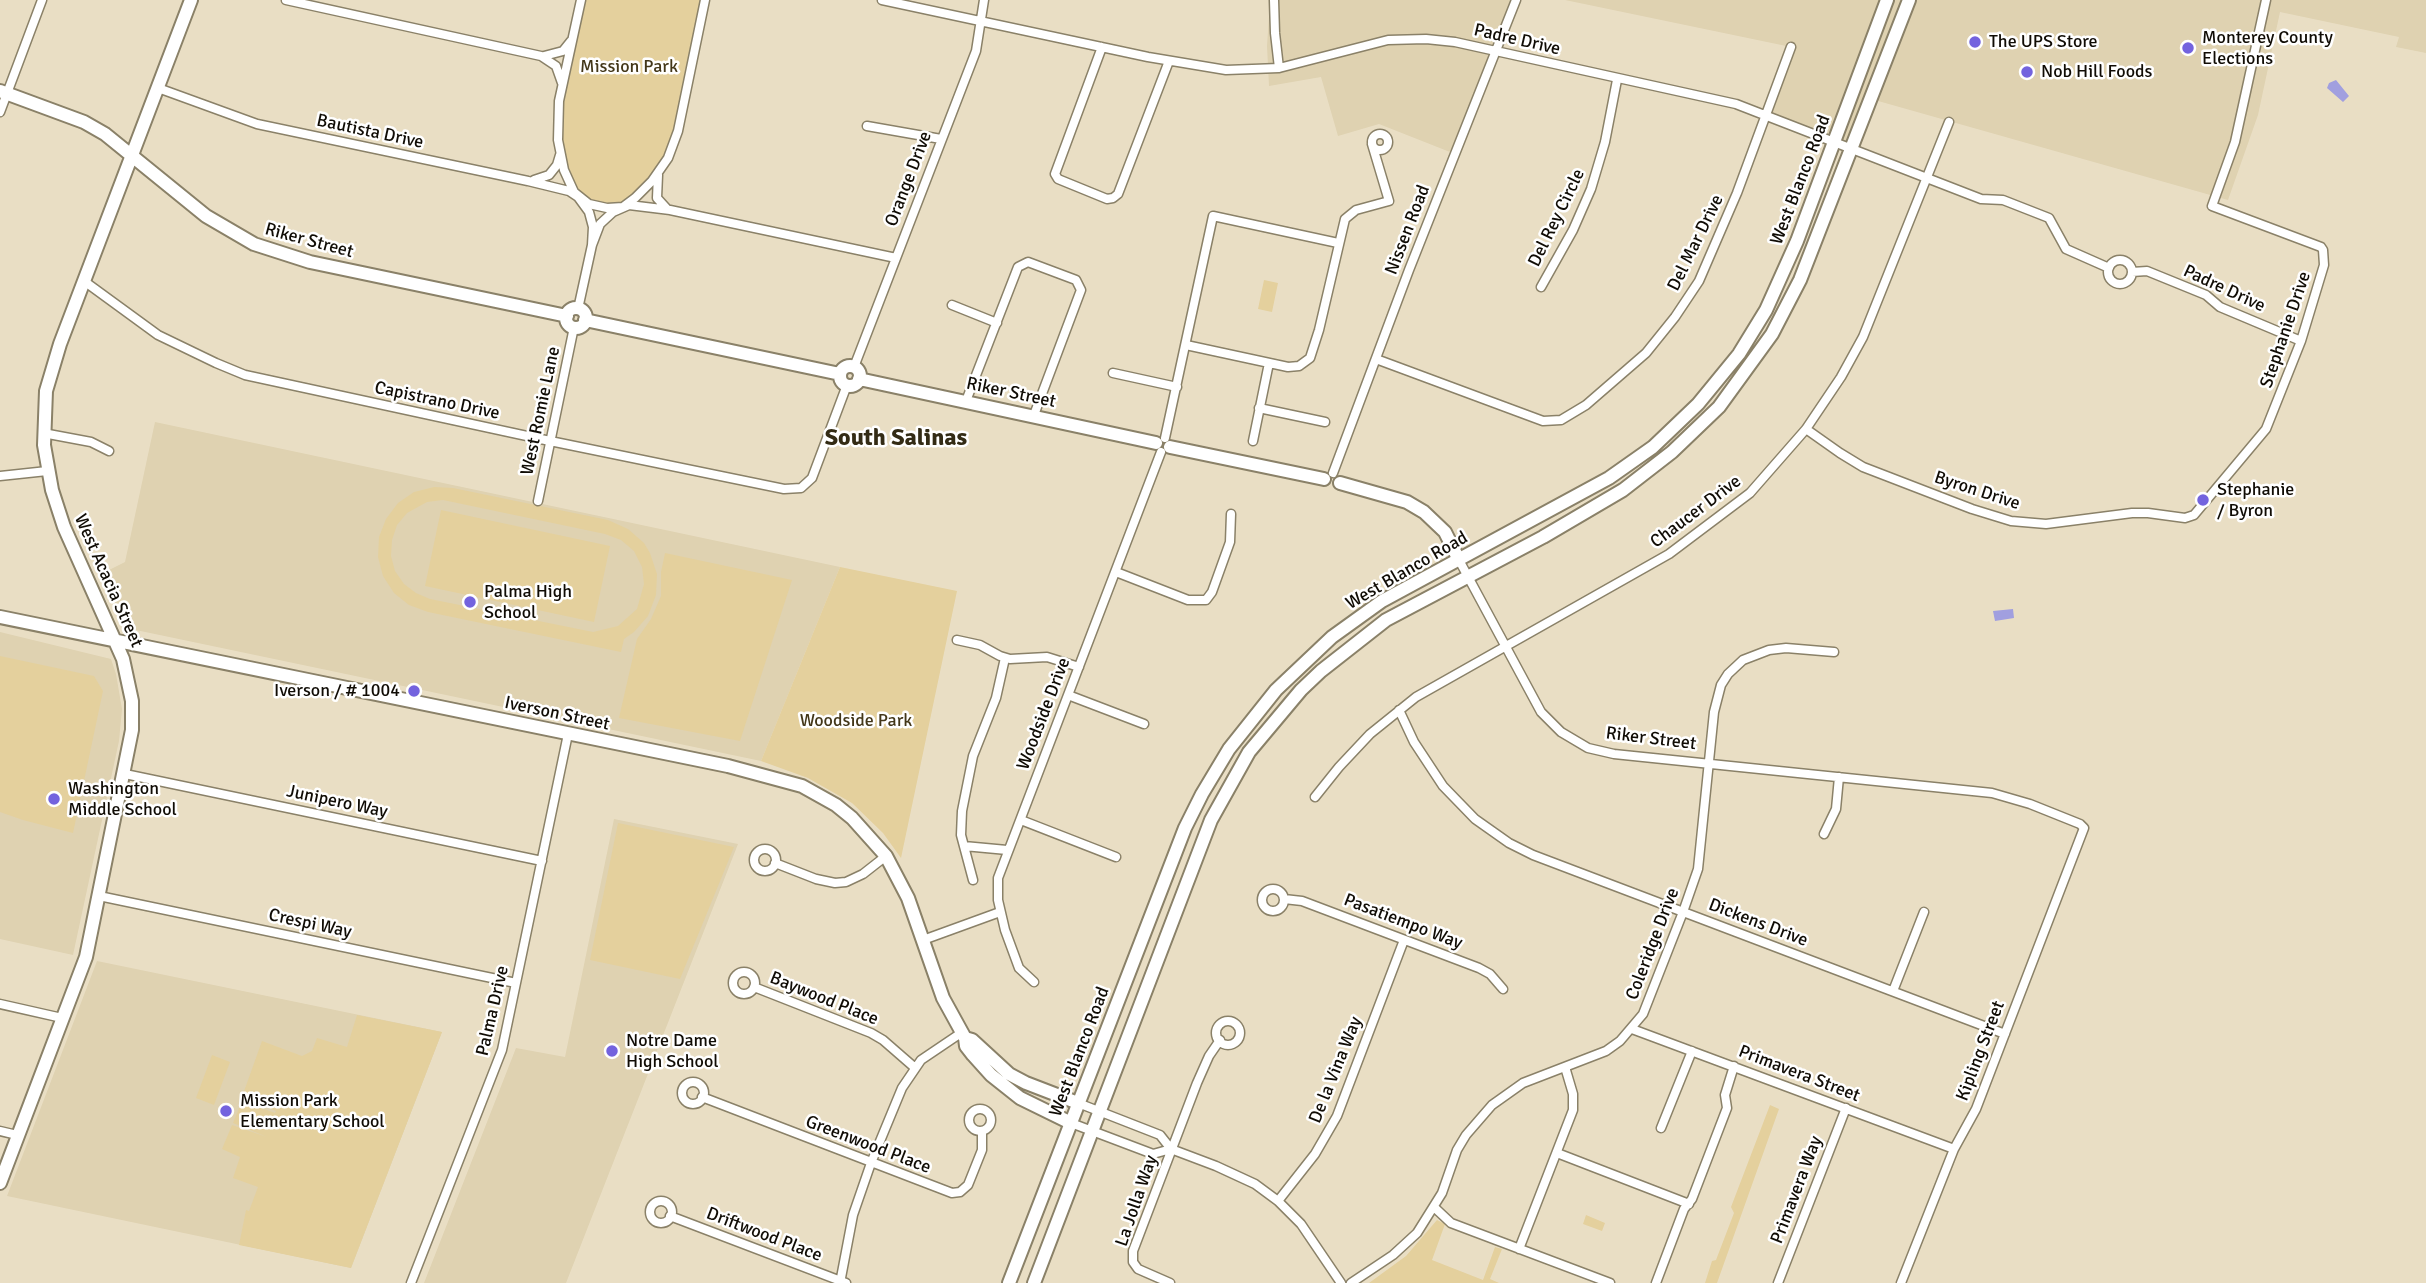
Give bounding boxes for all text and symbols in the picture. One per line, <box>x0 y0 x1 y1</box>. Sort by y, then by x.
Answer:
street label: Padre Drive <box>1472 20 1562 60</box>
place label: Monterey County Elections <box>2202 27 2333 70</box>
place label: The UPS Store <box>1989 31 2098 53</box>
marker: The UPS Store <box>1967 34 1983 50</box>
marker: Monterey County Elections <box>2180 40 2196 56</box>
park label: Mission Park <box>580 56 678 78</box>
place label: Nob Hill Foods <box>2041 61 2152 83</box>
marker: Nob Hill Foods <box>2019 64 2035 80</box>
street label: Bautista Drive <box>315 110 425 154</box>
street label: West Blanco Road <box>1766 112 1836 248</box>
street label: Orange Drive <box>881 128 937 230</box>
street label: Del Rey Circle <box>1524 166 1590 270</box>
street label: Nissen Road <box>1381 182 1435 278</box>
street label: Del Mar Drive <box>1663 191 1729 295</box>
street label: Riker Street <box>262 219 356 263</box>
street label: Padre Drive <box>2180 261 2268 317</box>
street label: Stephanie Drive <box>2256 269 2316 391</box>
street label: West Romie Lane <box>517 345 565 477</box>
street label: Riker Street <box>964 373 1058 413</box>
street label: Capistrano Drive <box>372 377 502 425</box>
district label: South Salinas <box>825 425 967 453</box>
street label: Byron Drive <box>1931 467 2023 515</box>
street label: Chaucer Drive <box>1646 471 1746 553</box>
place label: Stephanie / Byron <box>2217 479 2294 522</box>
marker: Stephanie / Byron <box>2195 492 2211 508</box>
street label: West Acacia Street <box>69 511 147 651</box>
street label: West Blanco Road <box>1342 527 1472 615</box>
place label: Palma High School <box>484 581 572 624</box>
marker: Palma High School <box>462 594 478 610</box>
street label: Woodside Drive <box>1013 655 1075 773</box>
place label: Iverson / # 1004 <box>274 680 400 702</box>
marker: Iverson / # 1004 <box>406 683 422 699</box>
street label: Iverson Street <box>503 692 611 736</box>
park label: Woodside Park <box>800 710 912 732</box>
street label: Riker Street <box>1605 723 1697 755</box>
place label: Washington Middle School <box>68 778 177 820</box>
street label: Junipero Way <box>285 781 389 823</box>
marker: Washington Middle School <box>46 791 62 807</box>
street label: Coleridge Drive <box>1622 885 1684 1003</box>
street label: Pasatiempo Way <box>1341 889 1465 955</box>
street label: Dickens Drive <box>1705 894 1811 952</box>
street label: Crespi Way <box>266 905 354 943</box>
street label: Palma Drive <box>472 964 514 1058</box>
street label: Baywood Place <box>767 967 881 1031</box>
street label: West Blanco Road <box>1045 984 1115 1120</box>
street label: Kipling Street <box>1952 998 2010 1104</box>
street label: De la Vina Way <box>1305 1014 1367 1126</box>
place label: Notre Dame High School <box>626 1030 719 1072</box>
street label: Primavera Street <box>1735 1041 1863 1107</box>
marker: Notre Dame High School <box>604 1043 620 1059</box>
place label: Mission Park Elementary School <box>240 1090 385 1132</box>
marker: Mission Park Elementary School <box>218 1103 234 1119</box>
street label: Greenwood Place <box>802 1111 934 1179</box>
street label: Primavera Way <box>1767 1133 1827 1247</box>
street label: La Jolla Way <box>1111 1152 1163 1250</box>
street label: Driftwood Place <box>703 1203 825 1267</box>

